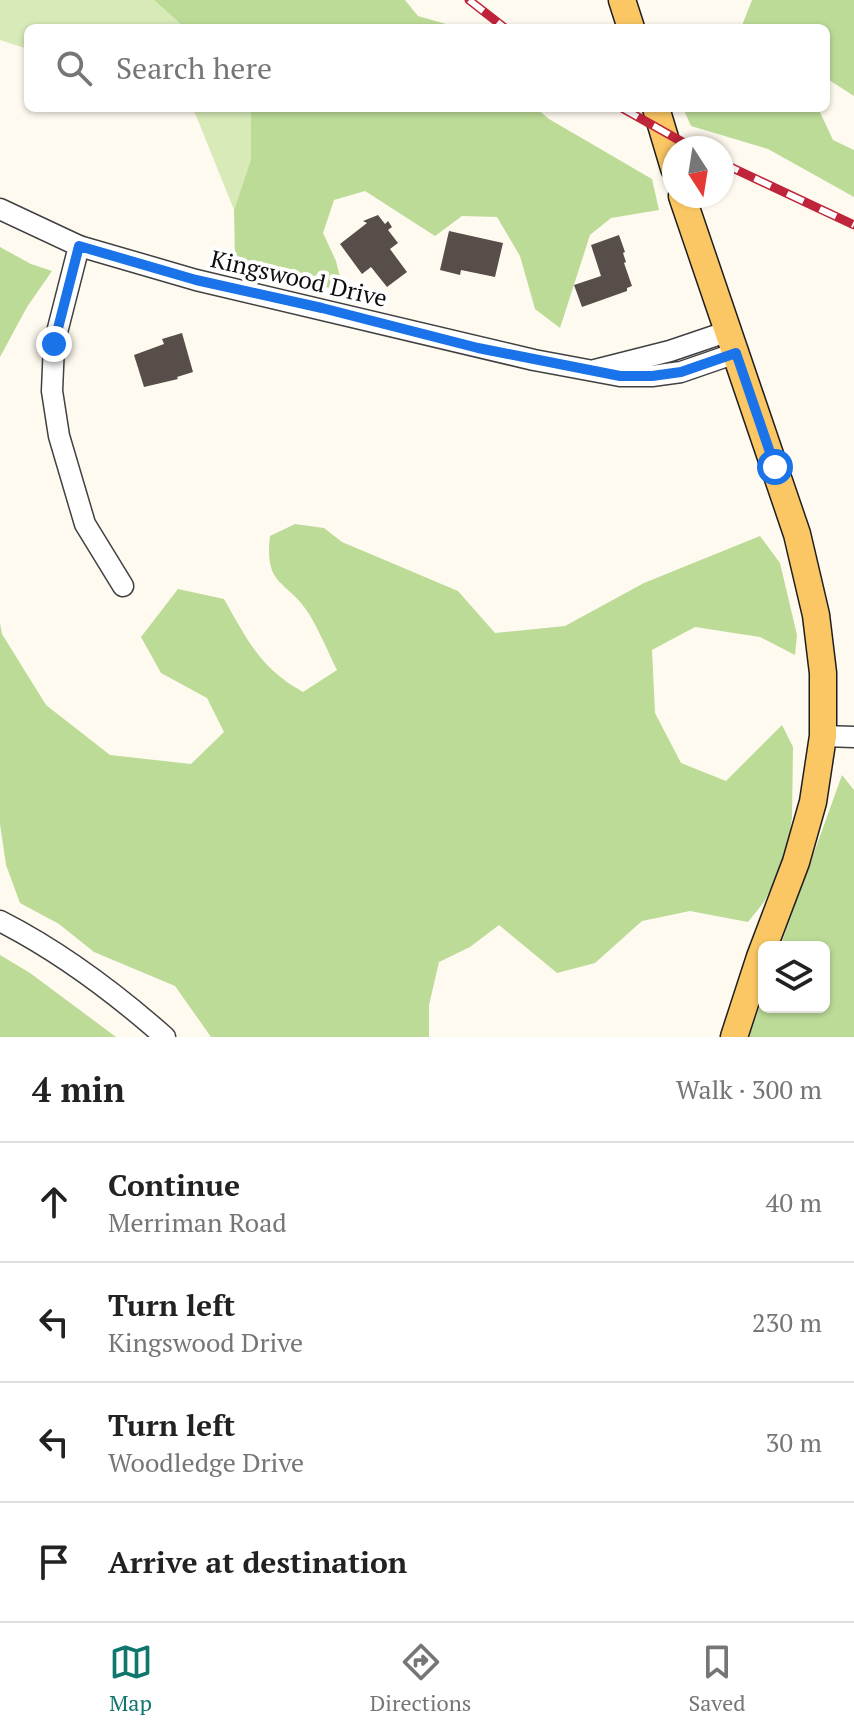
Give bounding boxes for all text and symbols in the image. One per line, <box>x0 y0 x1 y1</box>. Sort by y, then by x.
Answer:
search box <box>24 24 830 112</box>
icon: search <box>52 46 96 90</box>
text: Search here <box>116 48 272 88</box>
north arrow <box>662 136 734 208</box>
street label: Kingswood Drive <box>208 242 390 314</box>
route end <box>36 326 72 362</box>
route start <box>757 449 793 485</box>
map controls <box>758 941 830 1013</box>
button: layers <box>758 941 830 1013</box>
text: 4 min <box>32 1067 125 1112</box>
text: Walk · 300 m <box>676 1072 822 1106</box>
text: Continue <box>108 1165 240 1205</box>
icon: ahead <box>32 1180 76 1224</box>
text: 40 m <box>766 1185 822 1219</box>
text: Merriman Road <box>108 1205 287 1239</box>
text: Turn left <box>108 1285 235 1325</box>
icon: left <box>32 1300 76 1344</box>
text: 230 m <box>752 1305 822 1339</box>
text: Kingswood Drive <box>108 1325 303 1359</box>
text: Turn left <box>108 1405 235 1445</box>
icon: left <box>32 1420 76 1464</box>
text: 30 m <box>766 1425 822 1459</box>
text: Woodledge Drive <box>108 1445 304 1479</box>
icon: arrive <box>32 1540 76 1584</box>
text: Arrive at destination <box>108 1542 407 1582</box>
tab: Map <box>109 1640 153 1717</box>
tab: Directions <box>370 1640 471 1717</box>
tab: Saved <box>688 1640 745 1717</box>

